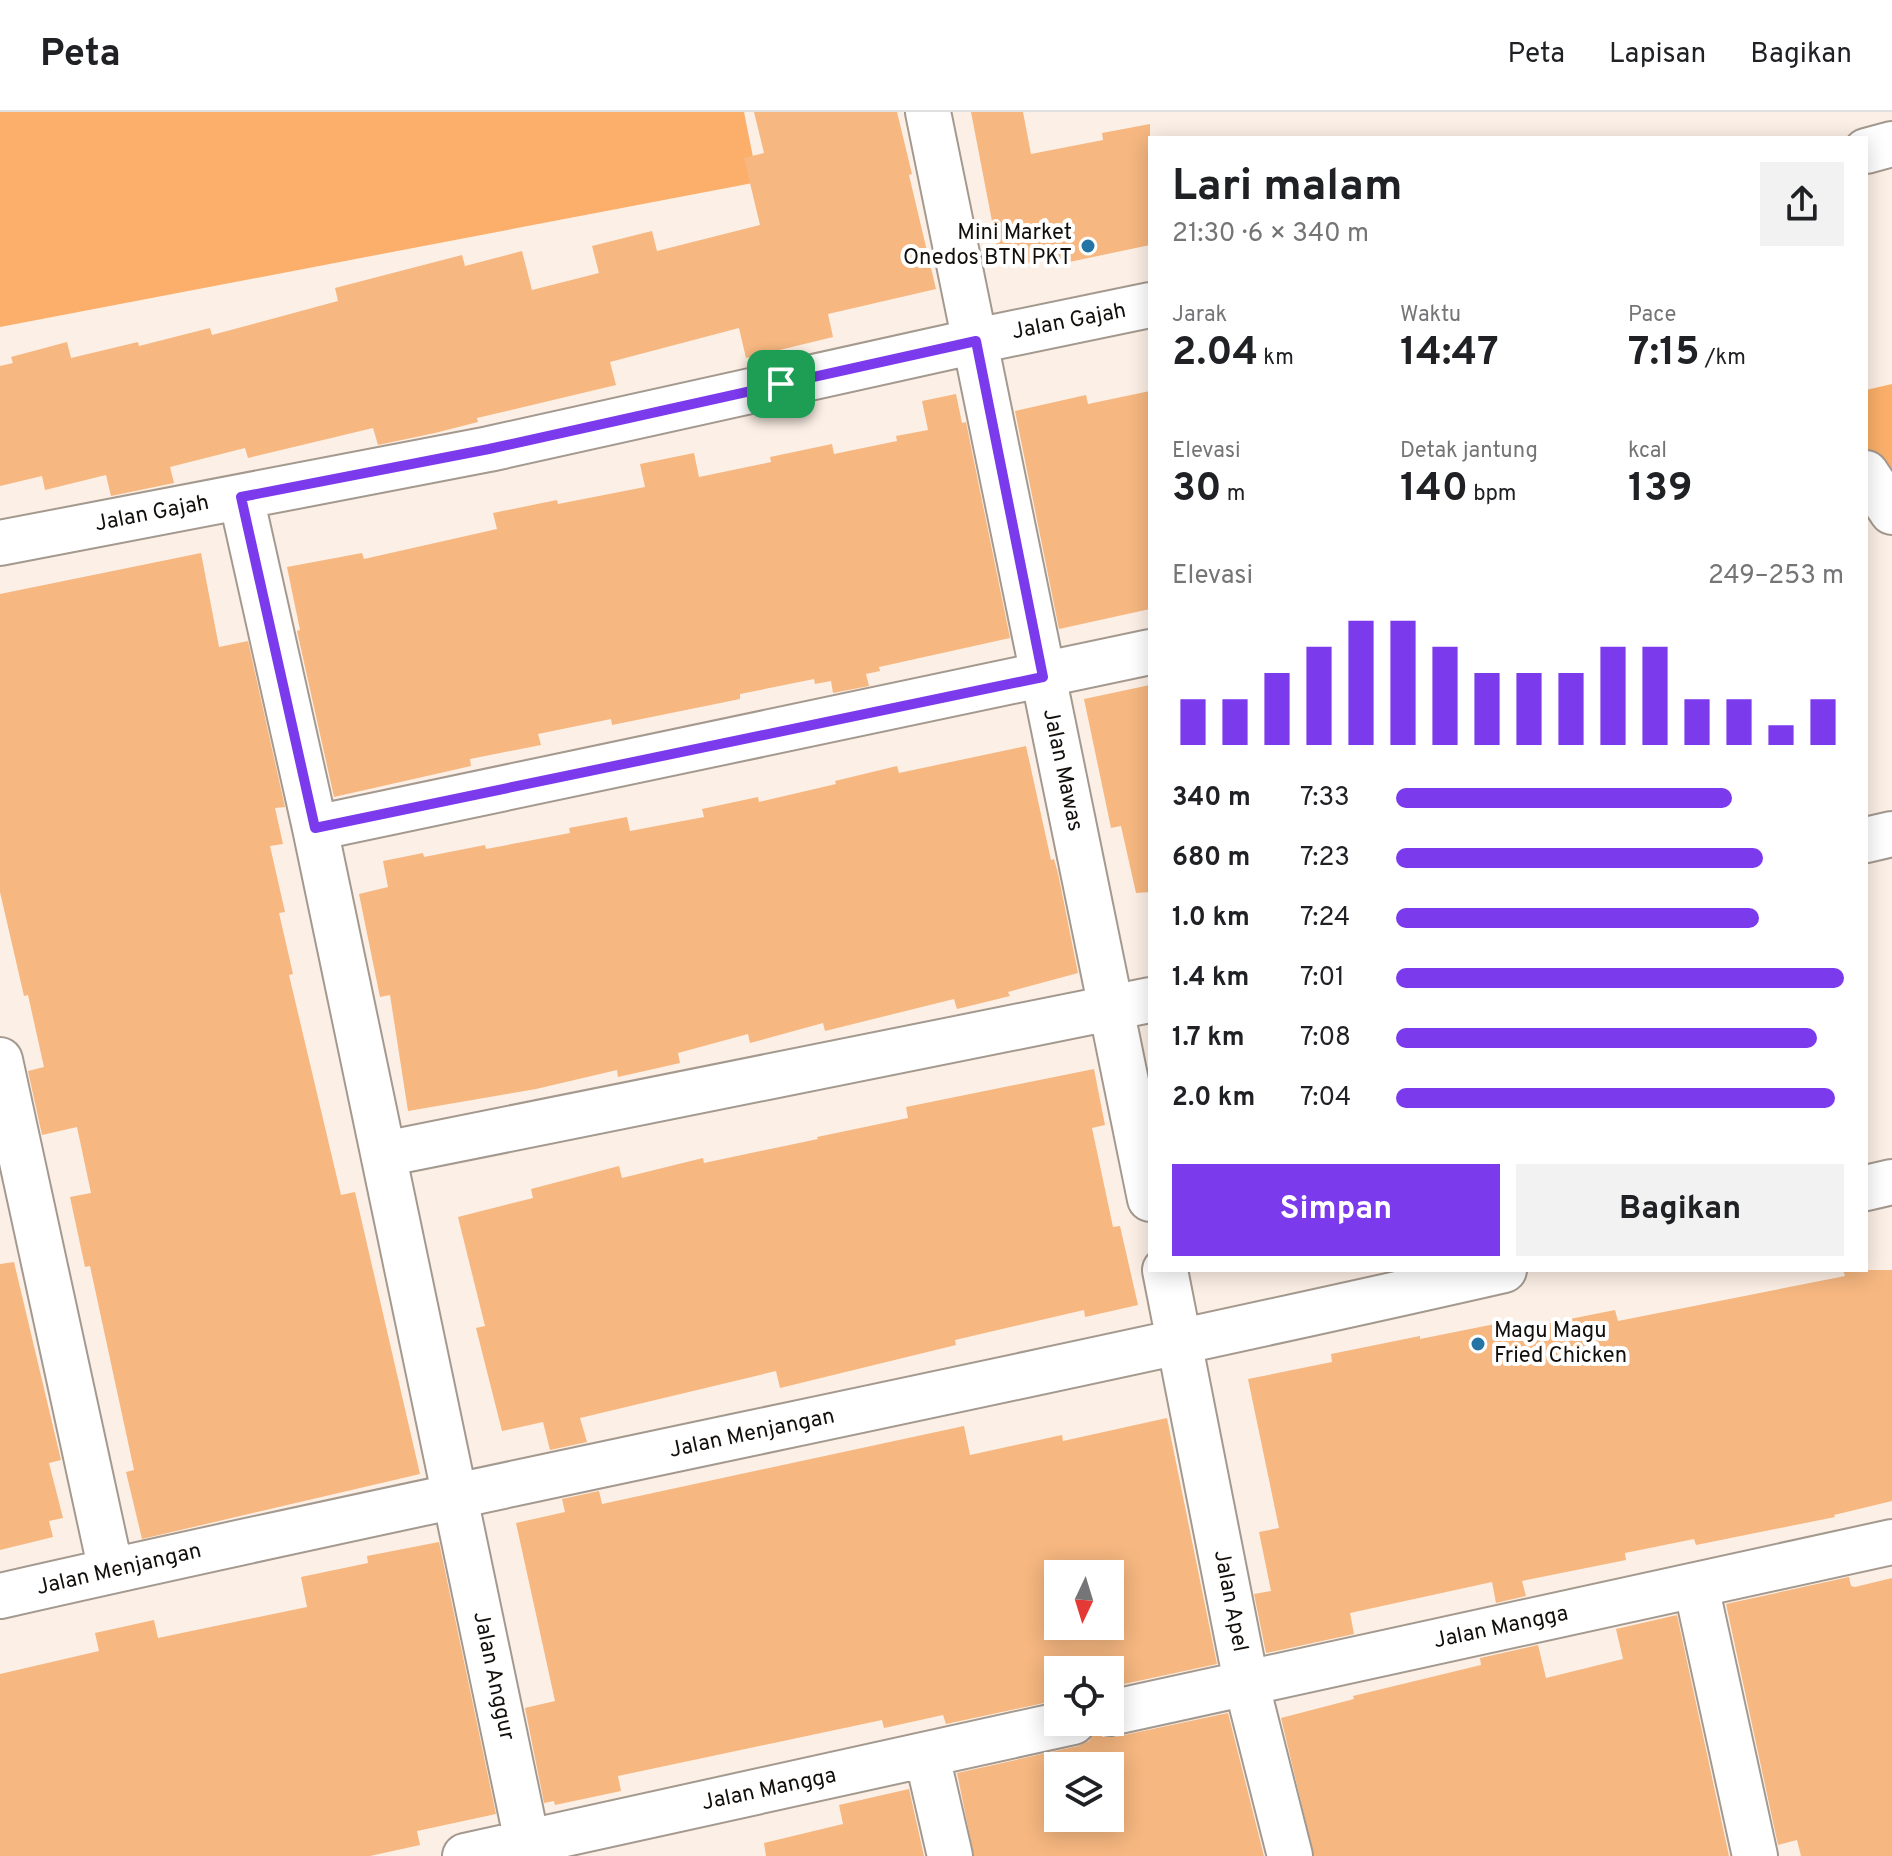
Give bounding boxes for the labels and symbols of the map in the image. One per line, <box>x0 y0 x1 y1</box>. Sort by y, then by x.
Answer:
place label: Mini Market Onedos BTN PKT <box>903 220 1072 272</box>
marker: Mini Market Onedos BTN PKT <box>1079 237 1097 255</box>
street label: Jalan Gajah <box>1010 298 1128 346</box>
pin <box>747 350 815 418</box>
street label: Jalan Gajah <box>93 490 211 538</box>
street label: Jalan Mawas <box>1036 706 1088 834</box>
place label: Magu Magu Fried Chicken <box>1494 1318 1627 1370</box>
marker: Magu Magu Fried Chicken <box>1469 1335 1487 1353</box>
street label: Jalan Menjangan <box>667 1403 837 1465</box>
street label: Jalan Menjangan <box>34 1538 204 1602</box>
street label: Jalan Apel <box>1207 1548 1253 1654</box>
north arrow <box>1044 1560 1124 1640</box>
street label: Jalan Mangga <box>1431 1601 1571 1655</box>
street label: Jalan Anggur <box>466 1609 520 1743</box>
street label: Jalan Mangga <box>699 1763 839 1817</box>

